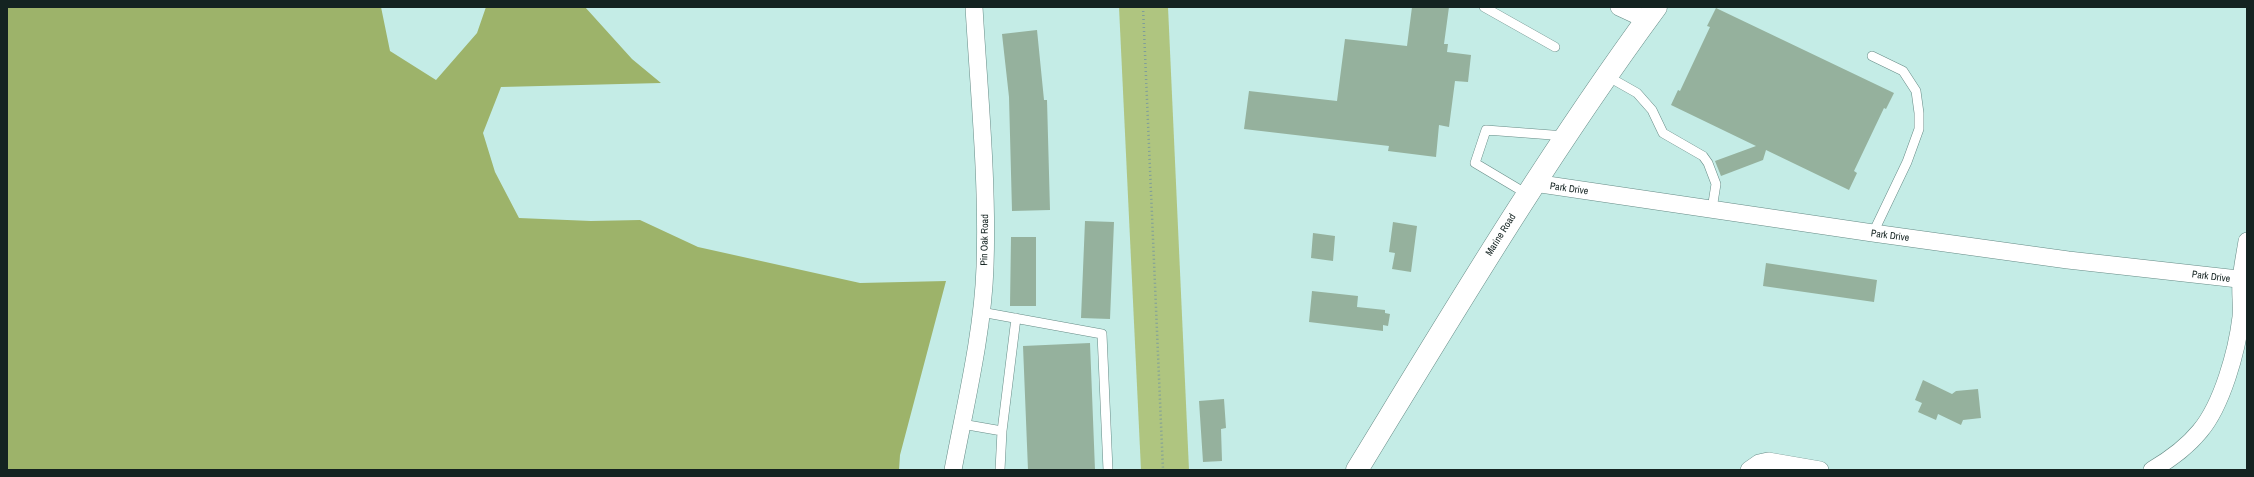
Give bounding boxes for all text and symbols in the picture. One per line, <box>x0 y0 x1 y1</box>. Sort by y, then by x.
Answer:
street label: Park Drive <box>1549 180 1589 198</box>
street label: Marine Road <box>1483 212 1519 258</box>
street label: Pin Oak Road <box>979 214 991 266</box>
street label: Park Drive <box>1870 228 1910 244</box>
street label: Park Drive <box>2191 269 2231 285</box>

